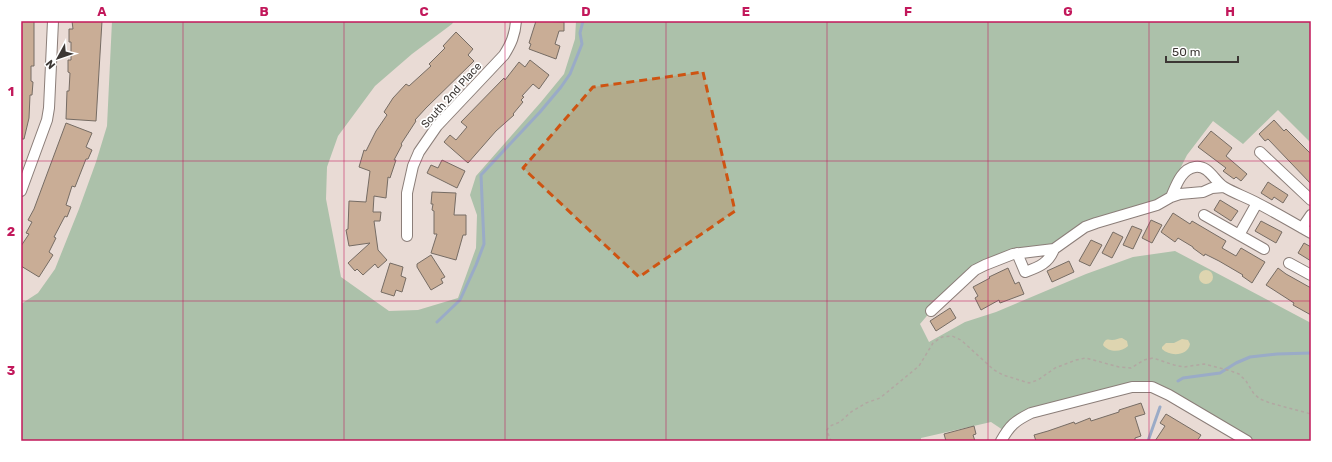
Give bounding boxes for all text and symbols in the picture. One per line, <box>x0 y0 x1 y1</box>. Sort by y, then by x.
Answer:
text: A <box>97 4 107 19</box>
text: B <box>259 4 269 19</box>
text: C <box>419 4 429 19</box>
text: D <box>581 4 591 19</box>
text: E <box>742 4 750 19</box>
text: F <box>904 4 912 19</box>
text: G <box>1063 4 1073 19</box>
text: H <box>1225 4 1235 19</box>
north arrow <box>38 38 78 78</box>
scale bar <box>1166 38 1238 64</box>
text: 50 m <box>1172 45 1200 59</box>
text: N <box>43 57 58 71</box>
street label: South 2nd Place <box>418 60 484 131</box>
text: 1 <box>8 84 14 99</box>
text: 2 <box>7 224 15 239</box>
text: 3 <box>7 363 16 378</box>

